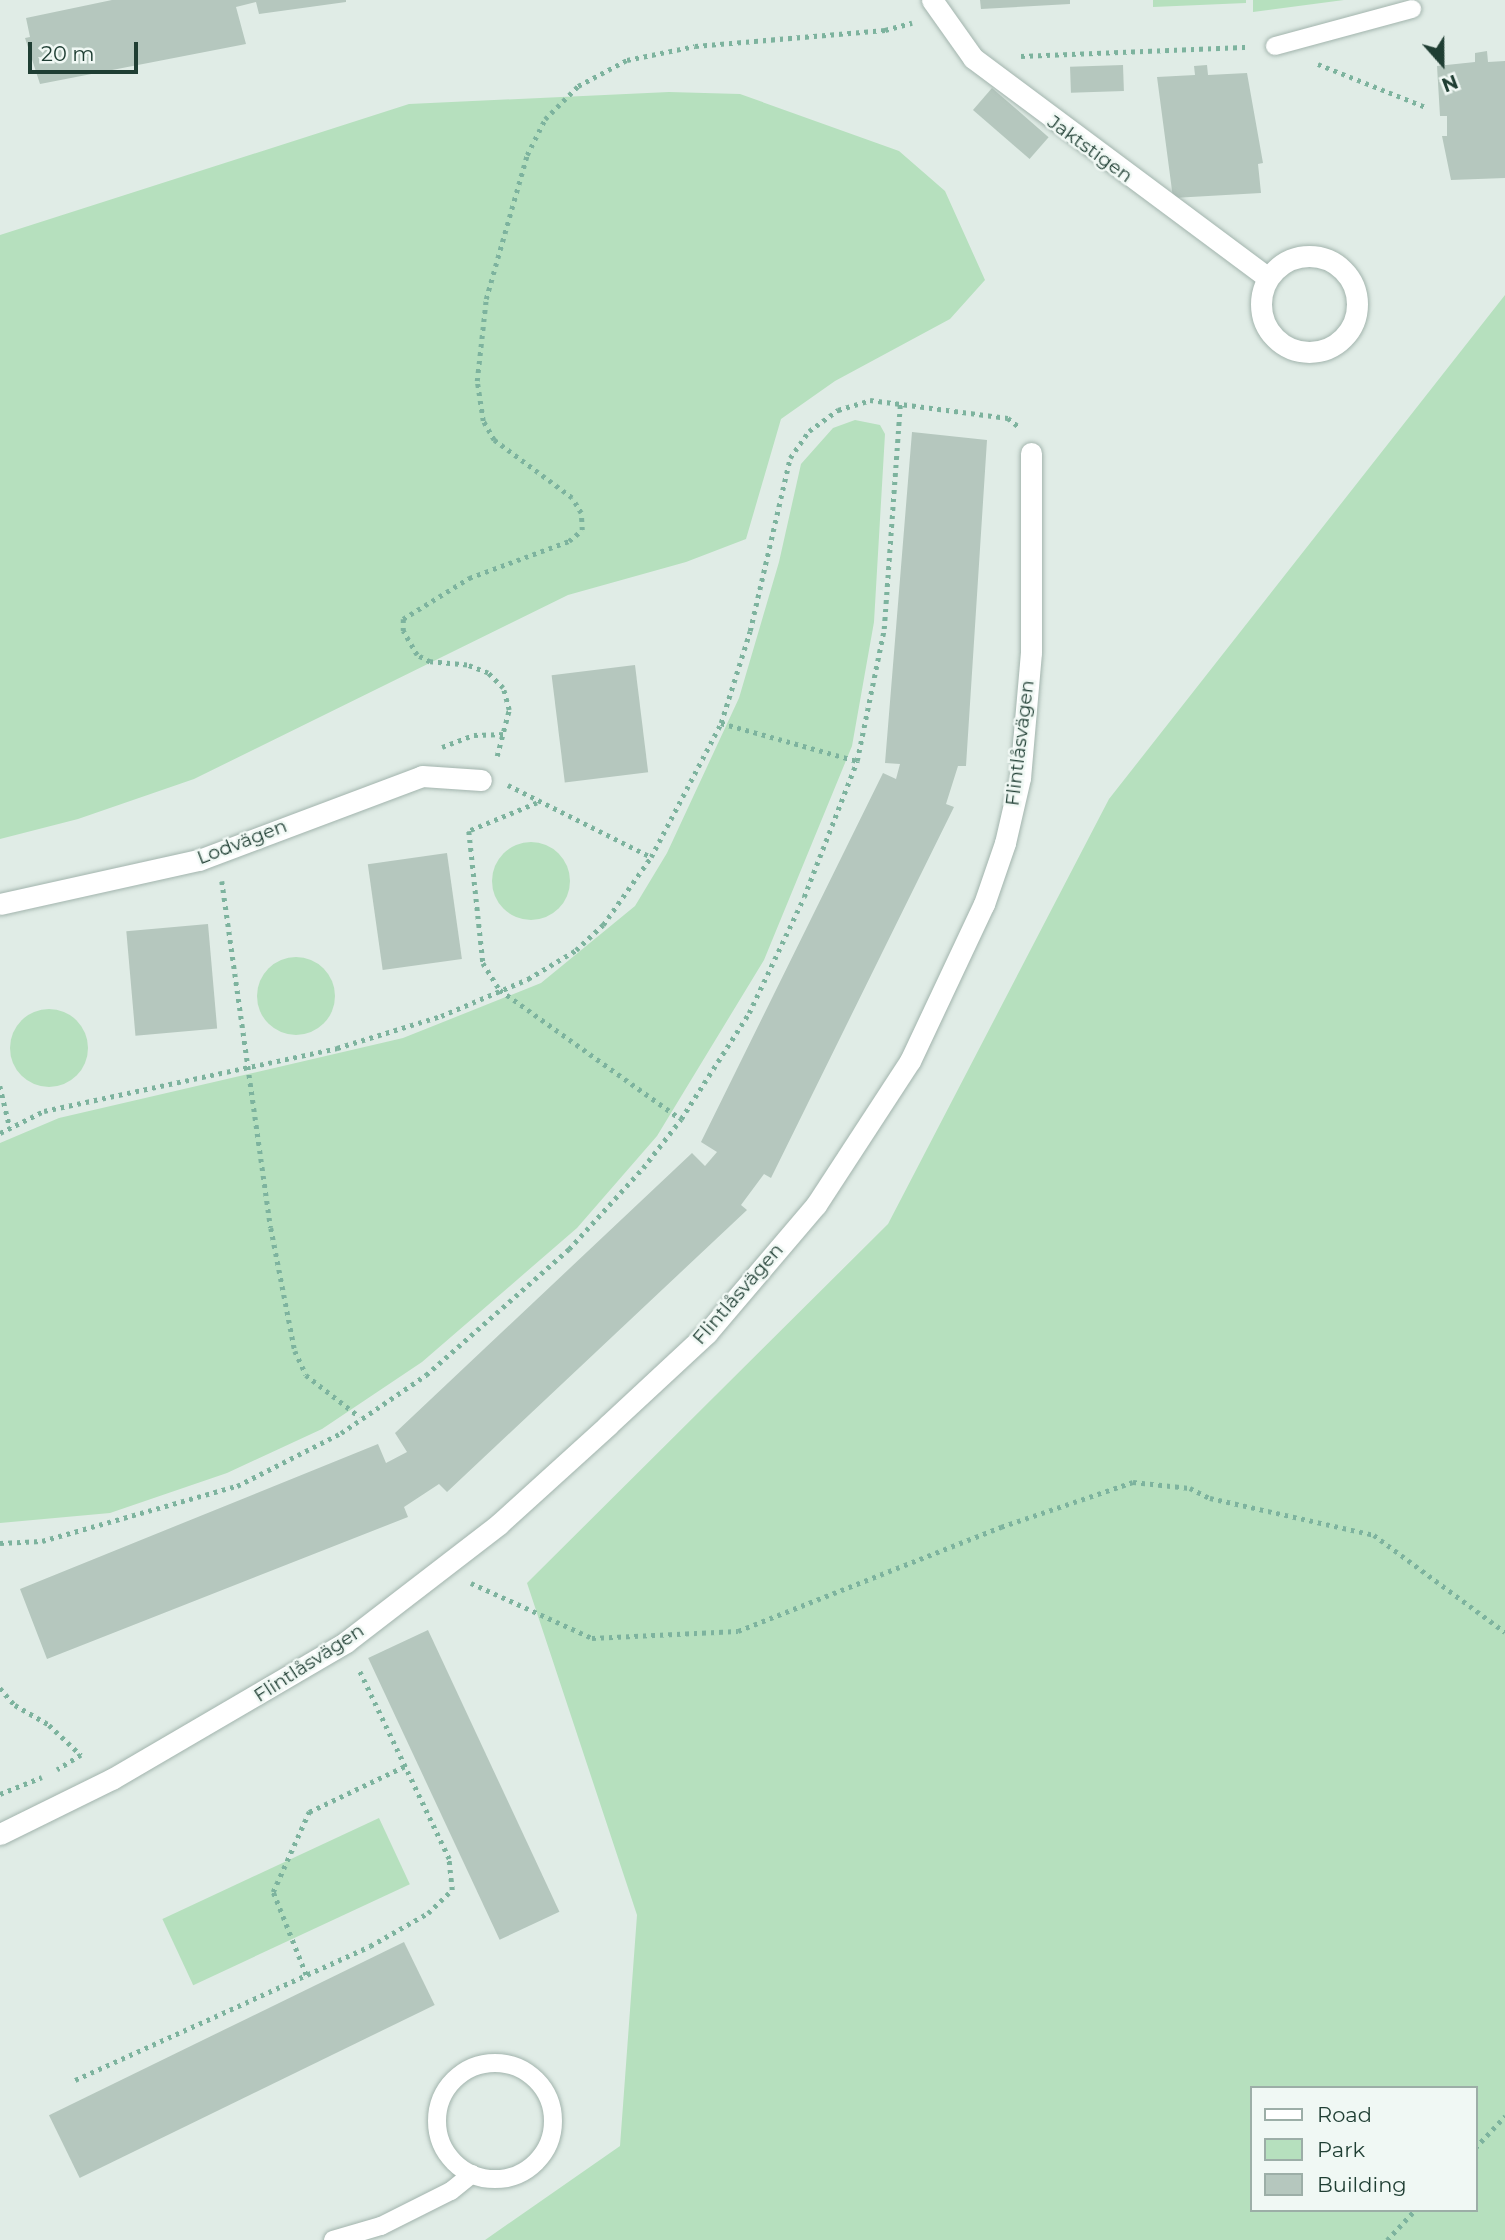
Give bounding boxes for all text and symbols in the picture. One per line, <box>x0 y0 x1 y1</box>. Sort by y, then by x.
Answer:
scale bar <box>32 28 142 72</box>
north arrow <box>1407 28 1477 98</box>
text: 20 m <box>41 41 95 66</box>
text: N <box>1438 70 1461 97</box>
street label: Jaktstigen <box>1043 111 1137 187</box>
street label: Flintlåsvägen <box>1001 679 1039 807</box>
street label: Lodvägen <box>194 814 290 870</box>
street label: Flintlåsvägen <box>688 1239 788 1349</box>
street label: Flintlåsvägen <box>250 1619 368 1707</box>
legend <box>1250 2086 1477 2212</box>
text: Road <box>1317 2102 1372 2127</box>
text: Park <box>1317 2137 1365 2162</box>
text: Building <box>1317 2172 1407 2197</box>

